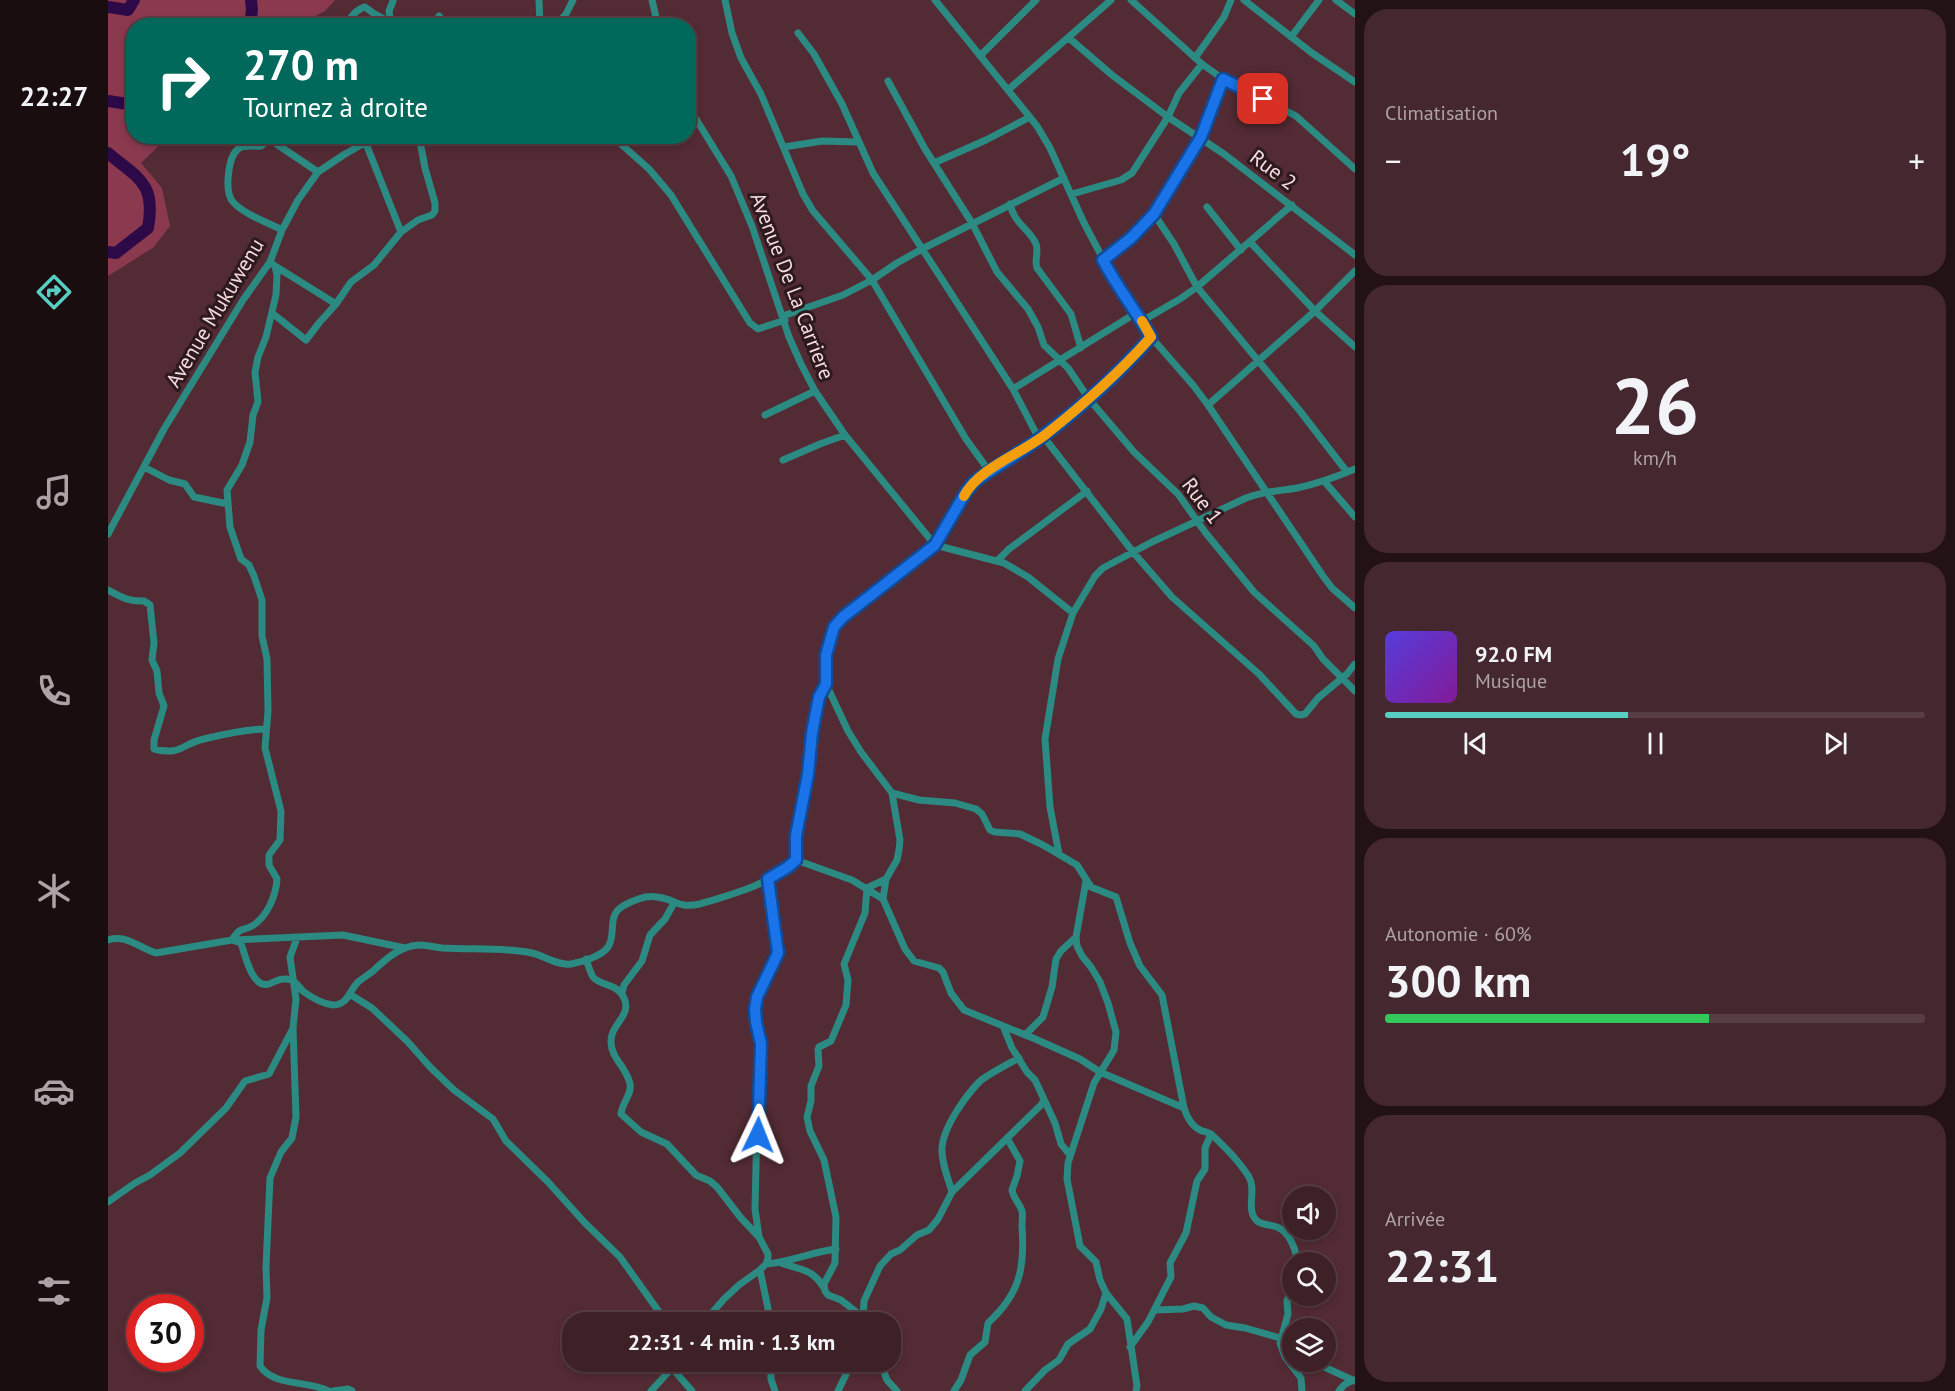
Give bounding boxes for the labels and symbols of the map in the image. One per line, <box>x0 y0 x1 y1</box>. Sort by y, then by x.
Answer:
pin <box>1237 73 1288 124</box>
street label: Rue 2 <box>1245 143 1302 196</box>
street label: Avenue De La Carriere <box>744 189 841 383</box>
street label: Avenue Mukuwenu <box>159 233 270 392</box>
street label: Rue 1 <box>1176 472 1229 529</box>
position arrow <box>726 1103 790 1167</box>
speed limit sign: 30 <box>126 1294 204 1372</box>

